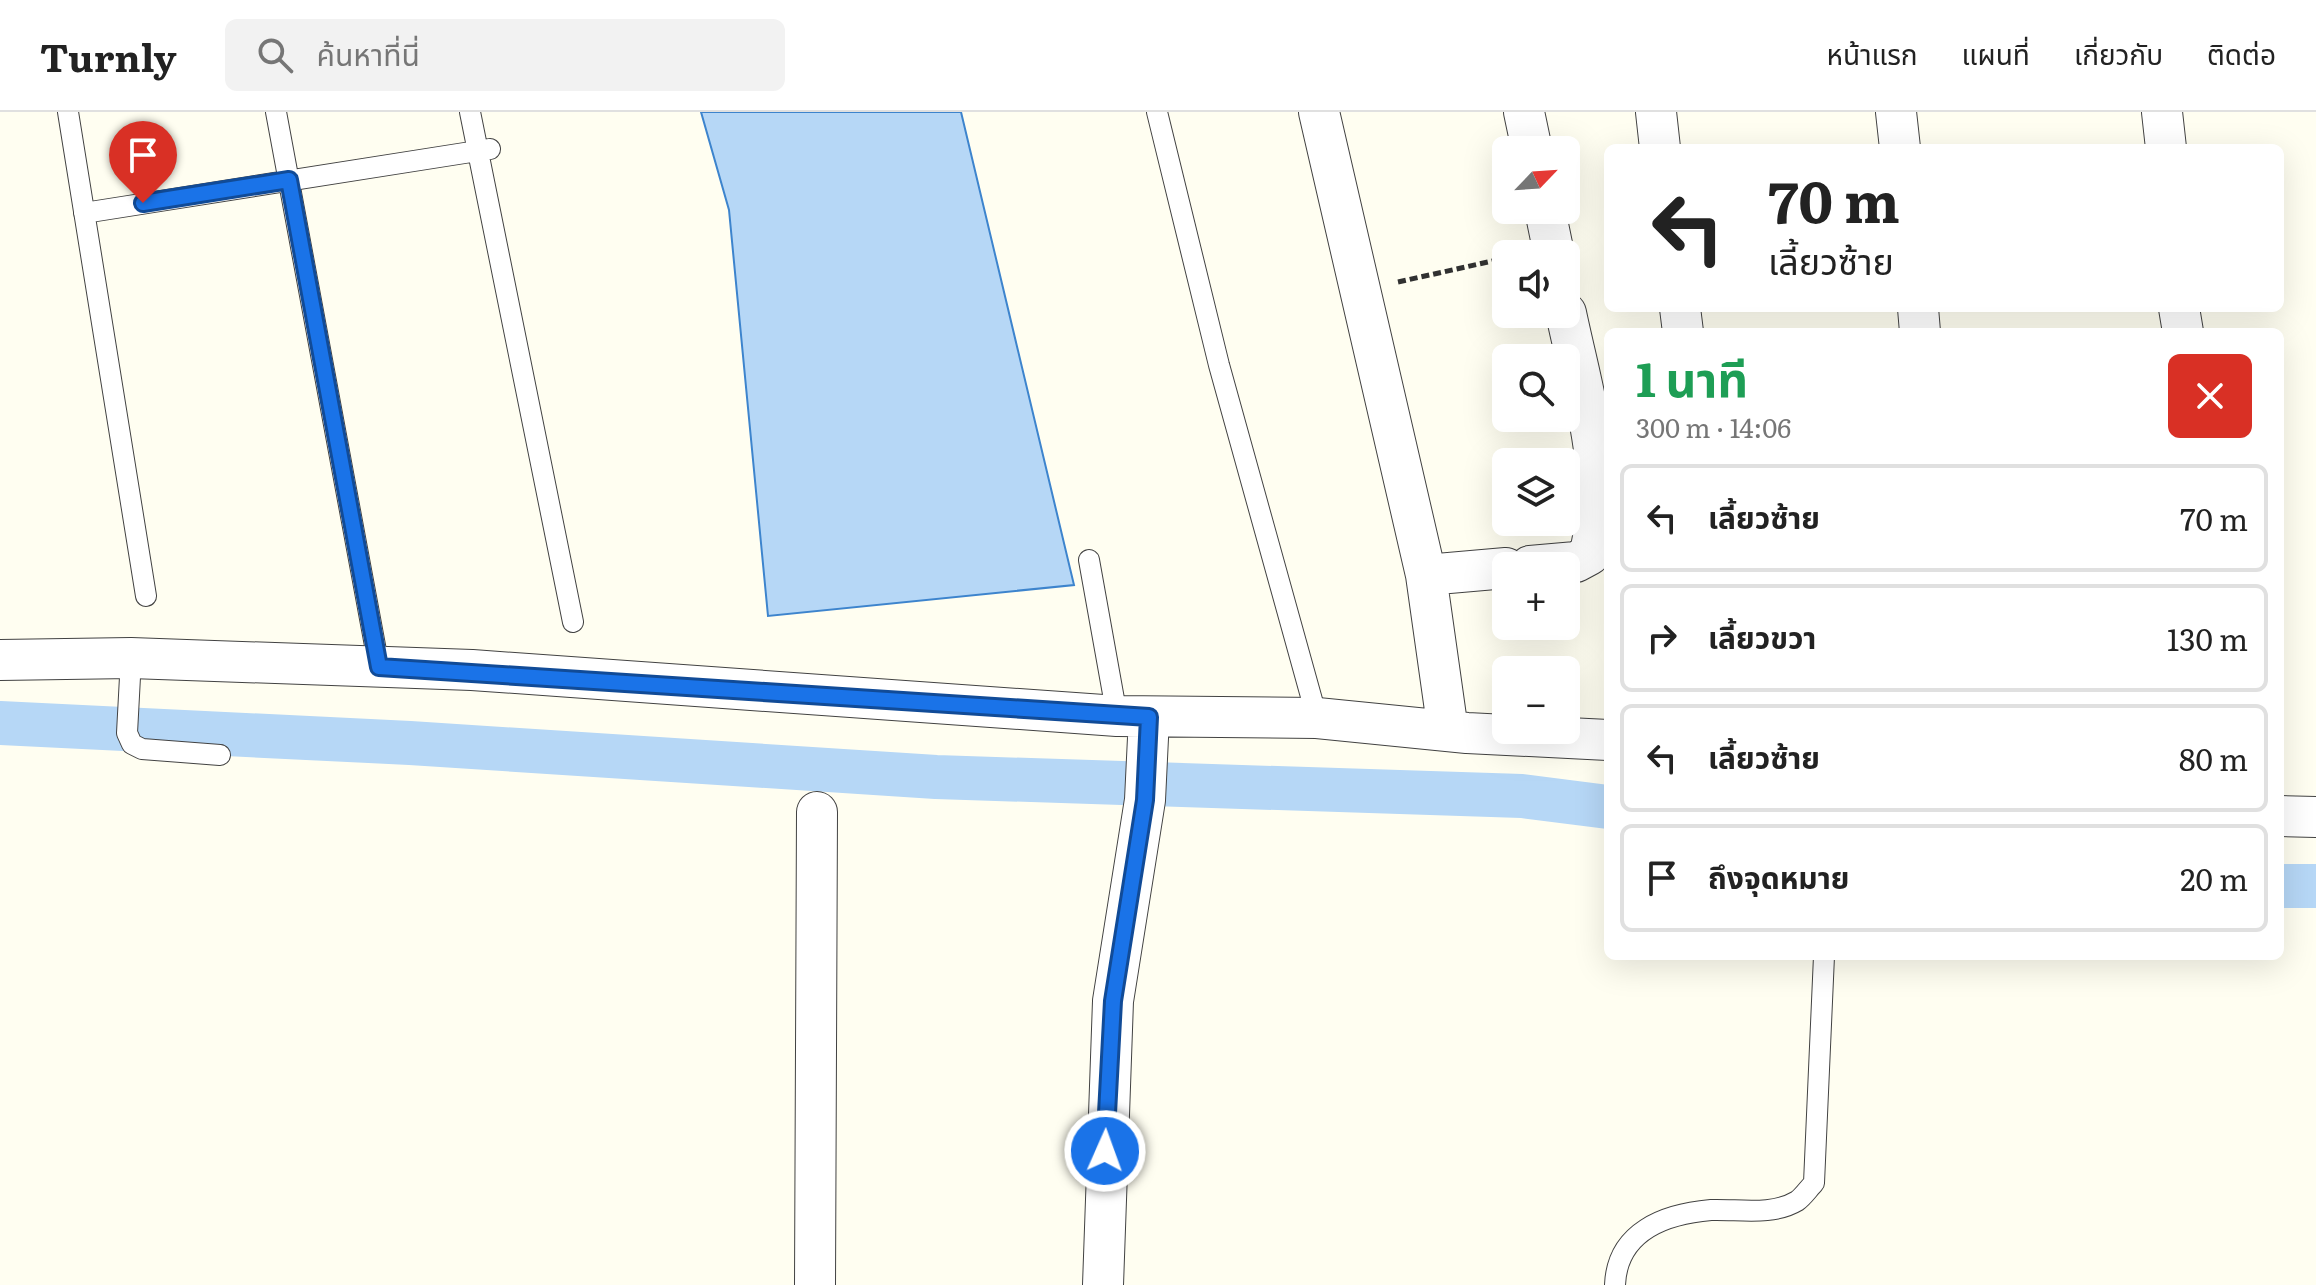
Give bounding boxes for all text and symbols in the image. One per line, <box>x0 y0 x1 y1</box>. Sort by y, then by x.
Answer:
search box <box>225 19 785 91</box>
text: Turnly <box>40 27 177 84</box>
text: ค้นหาที่นี่ <box>317 31 420 75</box>
text: หน้าแรก <box>1827 32 1918 74</box>
text: แผนที่ <box>1962 32 2030 74</box>
text: เกี่ยวกับ <box>2074 32 2163 74</box>
text: ติดต่อ <box>2207 32 2276 74</box>
icon: search <box>253 33 297 77</box>
pin <box>109 121 177 203</box>
icon: arrive <box>121 133 165 177</box>
north arrow <box>1492 136 1580 224</box>
map controls <box>1492 136 1580 744</box>
text: 70 m <box>1768 157 1900 240</box>
icon: left <box>1636 176 1740 280</box>
text: เลี้ยวซ้าย <box>1768 233 1894 286</box>
button: sound <box>1492 240 1580 328</box>
text: 1 นาที <box>1636 341 1748 412</box>
button: search <box>1492 344 1580 432</box>
button: close <box>2168 354 2252 438</box>
text: 300 m · 14:06 <box>1636 407 1791 446</box>
button: layers <box>1492 448 1580 536</box>
text: เลี้ยวซ้าย <box>1708 494 1820 538</box>
icon: left <box>1640 496 1684 540</box>
text: 70 m <box>2180 496 2248 540</box>
button: + <box>1492 552 1580 640</box>
text: เลี้ยวขวา <box>1708 614 1816 658</box>
icon: right <box>1640 616 1684 660</box>
text: 130 m <box>2167 616 2248 660</box>
button: − <box>1492 656 1580 744</box>
text: เลี้ยวซ้าย <box>1708 734 1820 778</box>
icon: left <box>1640 736 1684 780</box>
text: 80 m <box>2179 736 2248 780</box>
text: ถึงจุดหมาย <box>1708 854 1849 898</box>
icon: arrive <box>1640 856 1684 900</box>
text: 20 m <box>2180 856 2248 900</box>
position arrow <box>1063 1109 1147 1193</box>

